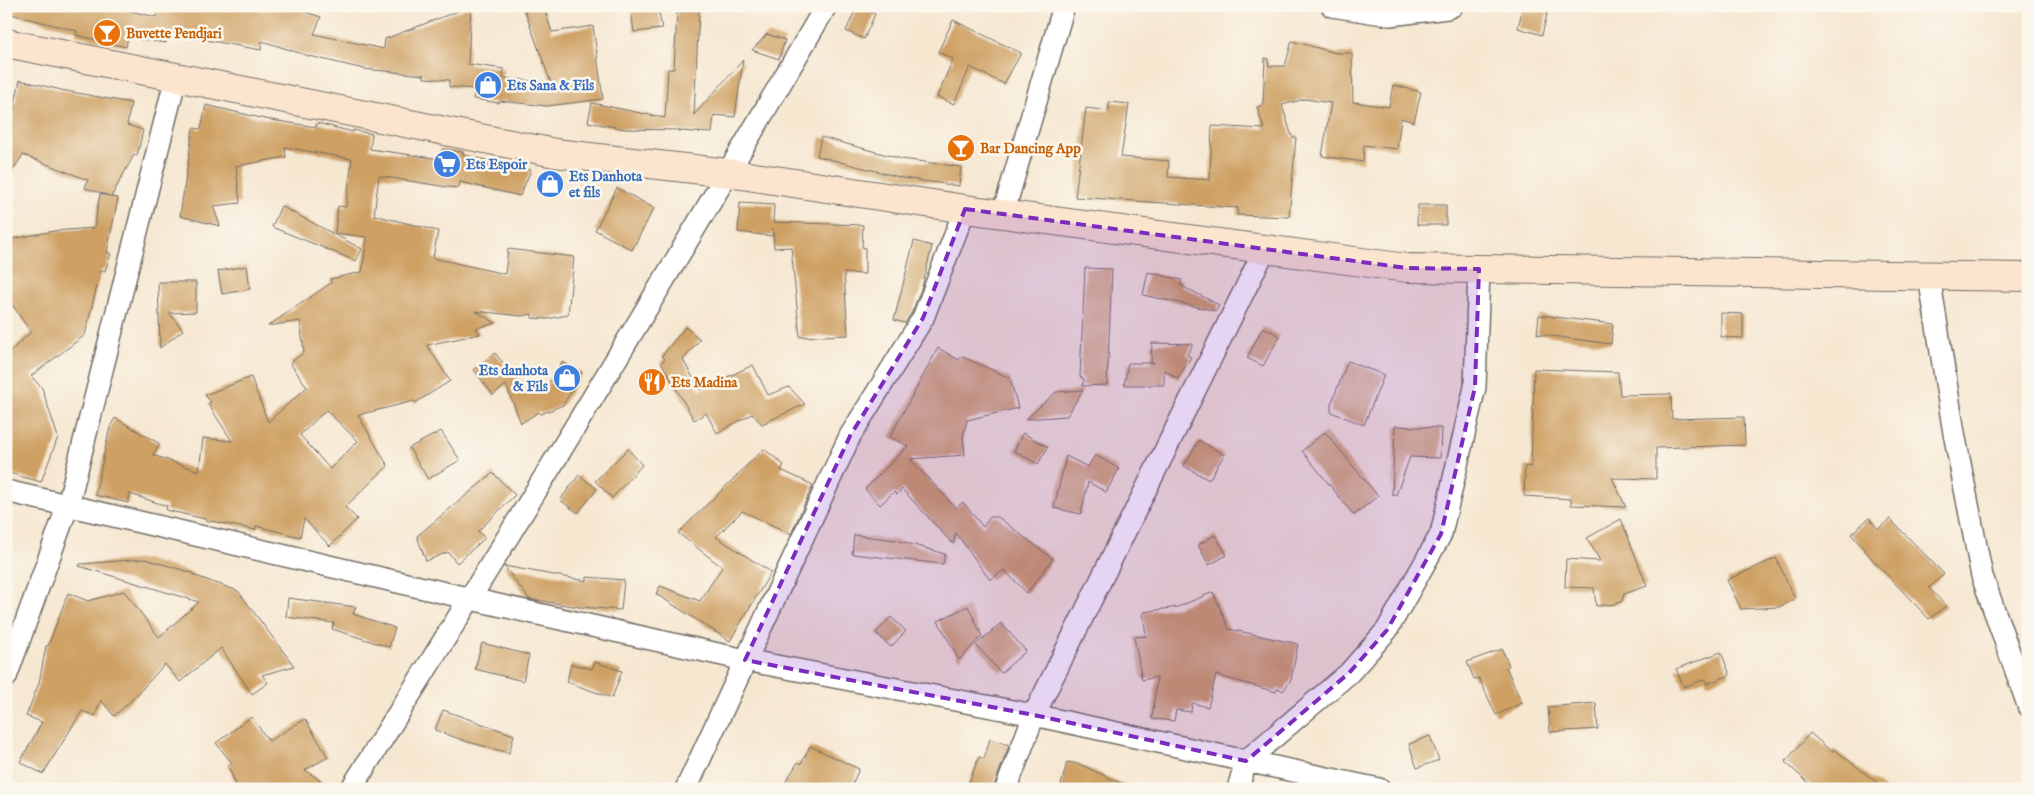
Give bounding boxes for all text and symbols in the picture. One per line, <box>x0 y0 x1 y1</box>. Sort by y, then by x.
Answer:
bar icon: Buvette Pendjari <box>92 18 122 48</box>
place label: Buvette Pendjari <box>126 25 222 43</box>
shop icon: Ets Sana & Fils <box>473 70 503 100</box>
place label: Ets Sana & Fils <box>507 77 594 95</box>
bar icon: Bar Dancing App <box>946 133 976 163</box>
place label: Bar Dancing App <box>980 140 1081 158</box>
supermarket icon: Ets Espoir <box>432 149 462 179</box>
place label: Ets Espoir <box>466 156 528 174</box>
place label: Ets Danhota et fils <box>569 168 643 202</box>
shop icon: Ets Danhota et fils <box>535 169 565 199</box>
place label: Ets danhota & Fils <box>479 362 549 396</box>
shop icon: Ets danhota & Fils <box>552 363 582 393</box>
restaurant icon: Ets Madina <box>637 367 667 397</box>
place label: Ets Madina <box>671 374 738 392</box>

